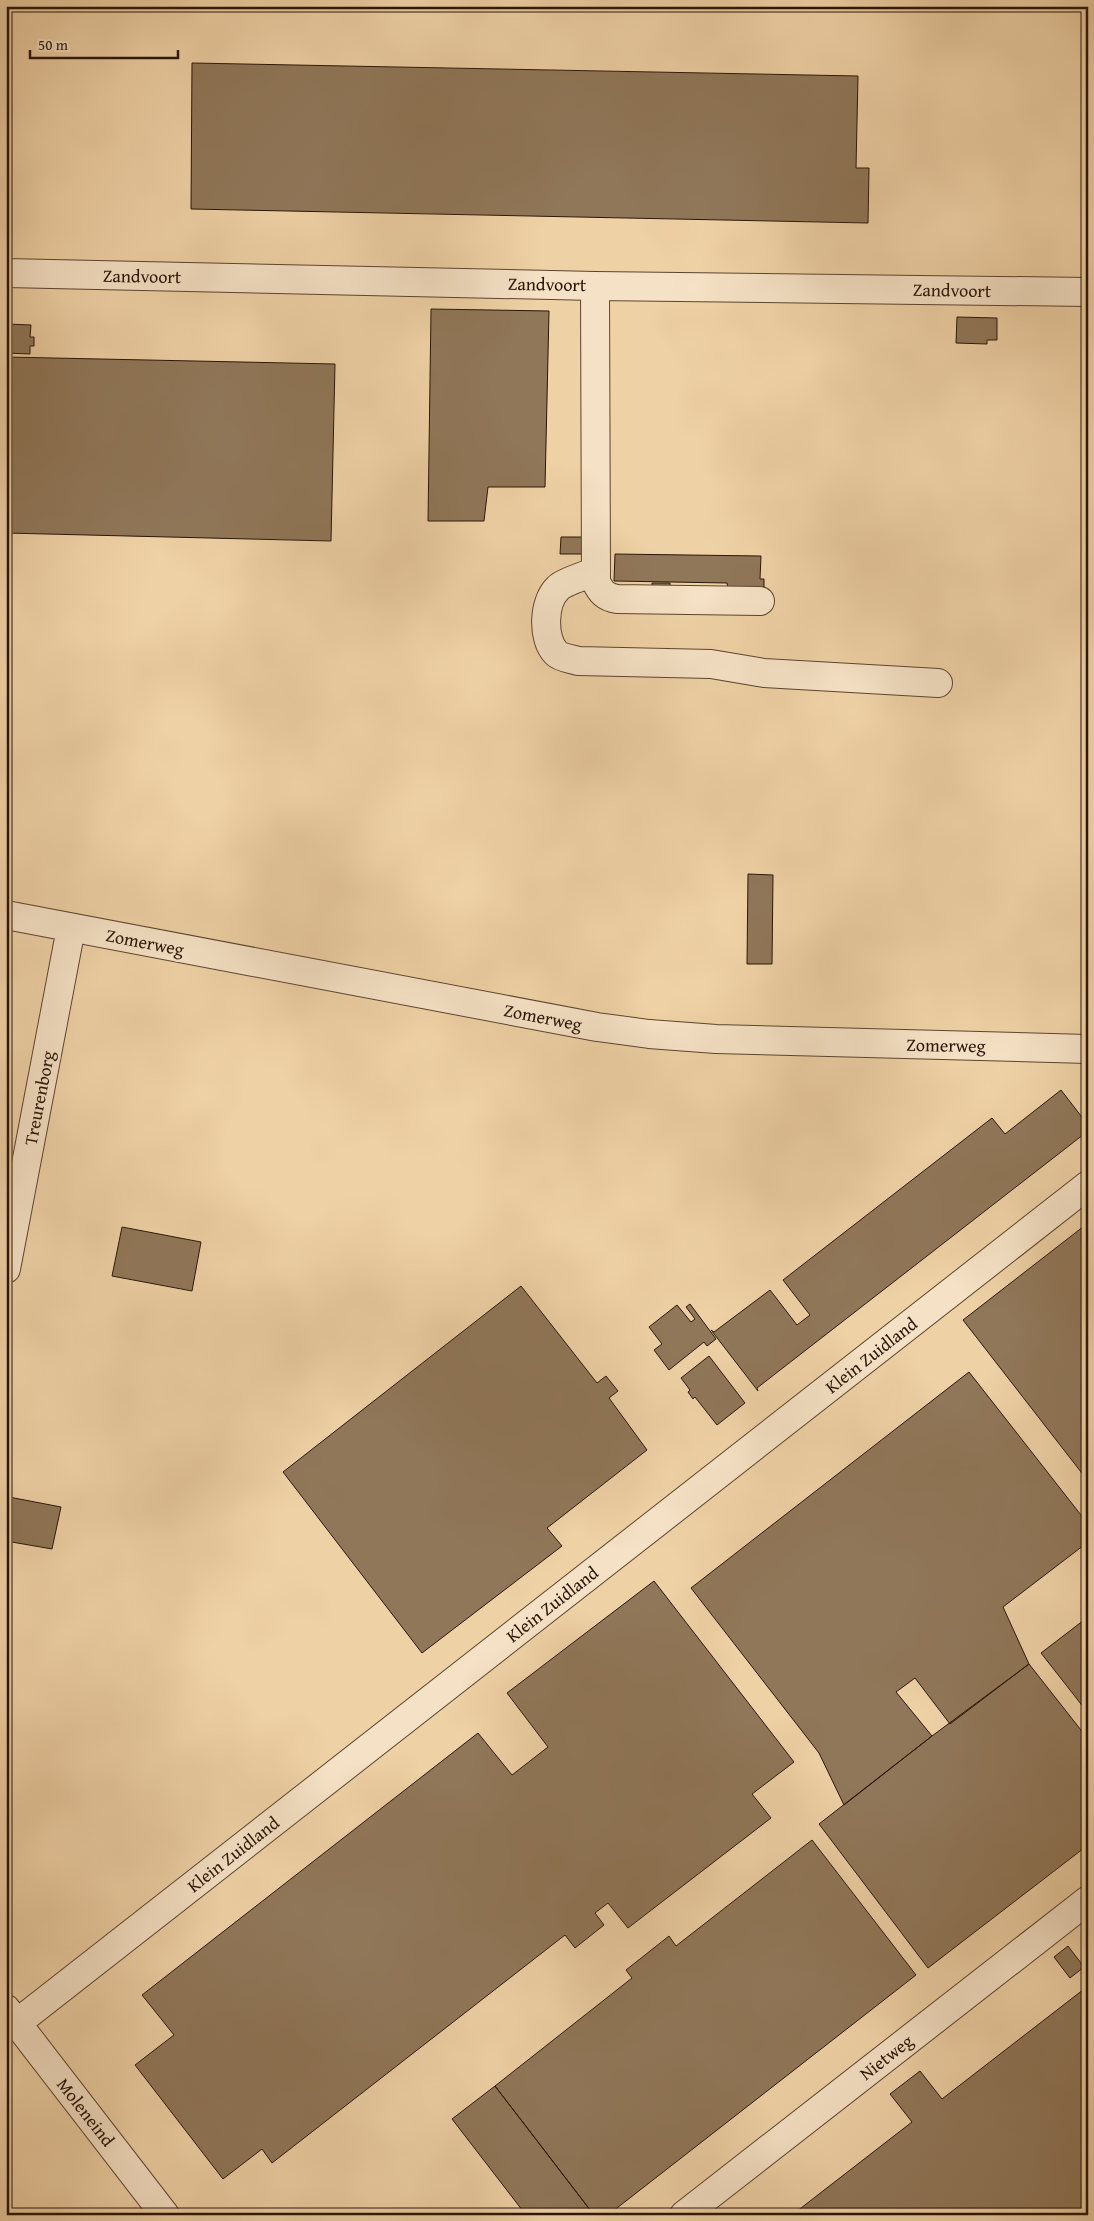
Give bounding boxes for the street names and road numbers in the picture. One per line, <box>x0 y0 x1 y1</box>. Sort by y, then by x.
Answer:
street label: Zandvoort <box>103 262 182 290</box>
street label: Zandvoort <box>508 270 587 298</box>
street label: Zandvoort <box>913 276 992 304</box>
street label: Zomerweg <box>104 921 186 963</box>
street label: Zomerweg <box>502 996 584 1038</box>
street label: Zomerweg <box>906 1031 986 1059</box>
street label: Treurenborg <box>17 1048 61 1148</box>
street label: Klein Zuidland <box>819 1310 923 1400</box>
street label: Klein Zuidland <box>500 1559 604 1649</box>
street label: Klein Zuidland <box>181 1809 285 1899</box>
street label: Nietweg <box>853 2027 919 2087</box>
street label: Moleneind <box>50 2072 122 2152</box>

